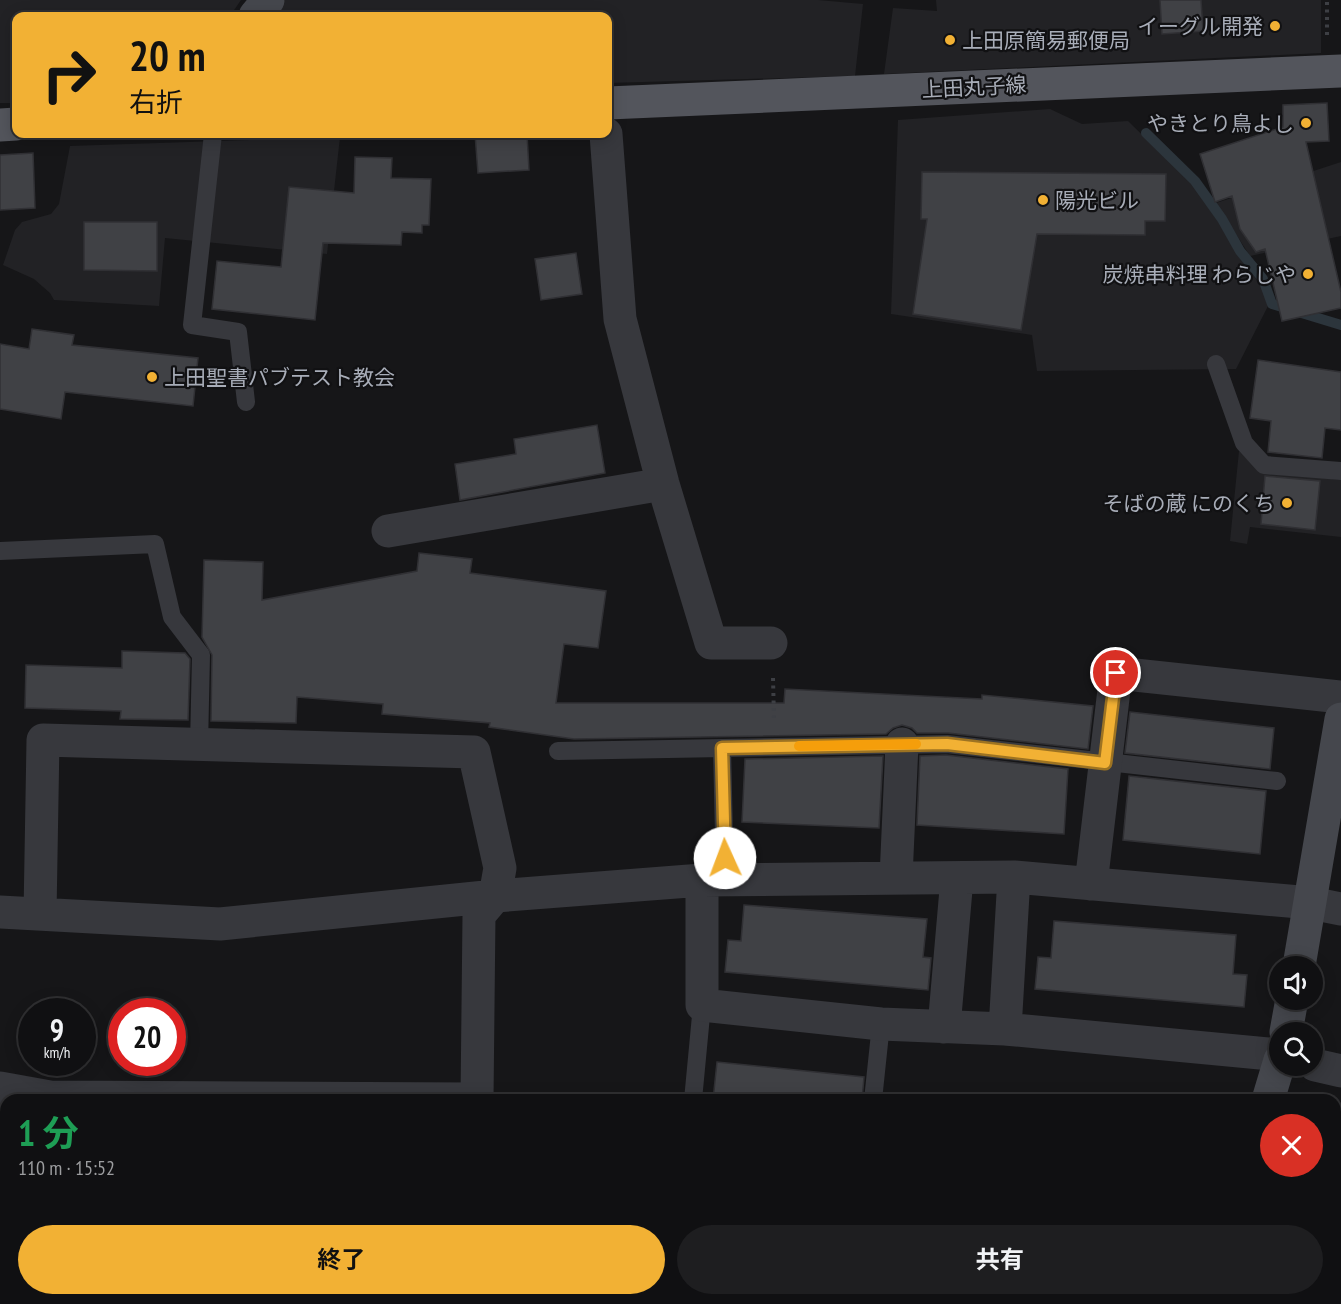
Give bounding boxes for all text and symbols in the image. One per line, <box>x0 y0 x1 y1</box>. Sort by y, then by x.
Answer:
place label: イーグル開発 <box>1137 13 1263 40</box>
marker: イーグル開発 <box>1268 19 1282 33</box>
place label: 上田原簡易郵便局 <box>962 27 1130 54</box>
text: 20 m <box>129 28 206 83</box>
marker: 上田原簡易郵便局 <box>943 33 957 47</box>
icon: right <box>30 36 108 114</box>
street label: 上田丸子線 <box>921 71 1027 103</box>
text: 右折 <box>129 85 183 119</box>
place label: やきとり鳥よし <box>1147 110 1294 137</box>
marker: やきとり鳥よし <box>1299 116 1313 130</box>
place label: 陽光ビル <box>1055 187 1139 214</box>
marker: 陽光ビル <box>1036 193 1050 207</box>
place label: 炭焼串料理 わらじや <box>1103 261 1296 288</box>
marker: 炭焼串料理 わらじや <box>1301 267 1315 281</box>
place label: 上田聖書パブテスト教会 <box>164 364 395 391</box>
marker: 上田聖書パブテスト教会 <box>145 370 159 384</box>
place label: そばの蔵 にのくち <box>1103 490 1275 517</box>
marker: そばの蔵 にのくち <box>1280 496 1294 510</box>
pin <box>1090 647 1141 698</box>
icon: arrive <box>1099 656 1132 689</box>
position arrow <box>693 826 757 890</box>
map controls <box>1269 956 1323 1076</box>
button: sound <box>1269 956 1323 1010</box>
speed limit sign: 20 <box>108 998 186 1076</box>
text: 9 <box>50 1010 64 1049</box>
button: search <box>1269 1022 1323 1076</box>
text: km/h <box>44 1043 70 1062</box>
text: 1 分 <box>18 1109 79 1156</box>
button: close <box>1260 1114 1323 1177</box>
text: 110 m · 15:52 <box>18 1155 115 1181</box>
button: 終了 <box>18 1225 665 1294</box>
button: 共有 <box>677 1225 1323 1294</box>

